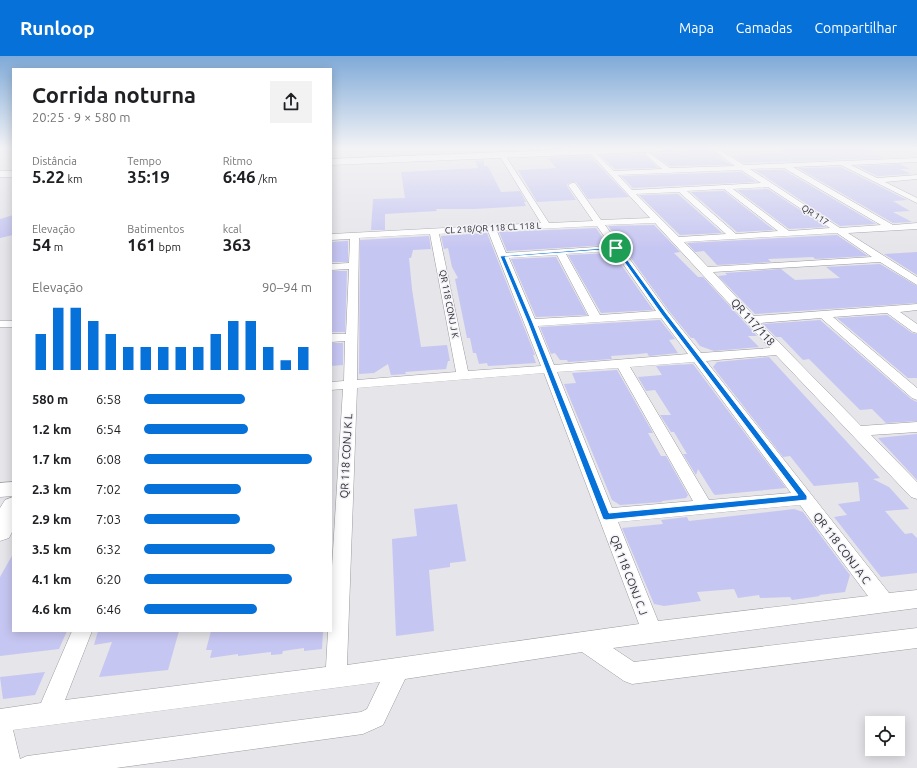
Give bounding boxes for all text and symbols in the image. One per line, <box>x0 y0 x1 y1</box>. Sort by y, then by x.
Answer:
text: Runloop <box>20 17 95 39</box>
text: Mapa <box>679 20 714 36</box>
text: Camadas <box>736 20 792 36</box>
text: Compartilhar <box>814 20 897 36</box>
button: share <box>270 81 312 123</box>
text: Corrida noturna <box>32 82 196 107</box>
text: 20:25 · 9 × 580 m <box>32 110 131 124</box>
text: Distância <box>32 155 77 167</box>
text: Tempo <box>127 155 161 167</box>
text: Ritmo <box>223 155 252 167</box>
text: 5.22 <box>32 167 65 186</box>
text: 35:19 <box>127 167 170 186</box>
text: 6:46 <box>223 167 256 186</box>
text: km <box>65 173 83 185</box>
text: /km <box>256 173 277 185</box>
street label: QR 117 <box>800 203 830 227</box>
street label: CL 218/QR 118 CL 118 L <box>445 220 542 236</box>
text: Elevação <box>32 223 75 235</box>
text: Batimentos <box>127 223 184 235</box>
text: kcal <box>223 223 242 235</box>
pin <box>599 231 633 265</box>
text: 54 <box>32 235 51 254</box>
text: 161 <box>127 235 156 254</box>
text: 363 <box>223 235 251 254</box>
icon: arrive <box>605 237 627 259</box>
text: m <box>51 241 63 253</box>
text: bpm <box>156 241 181 253</box>
street label: QR 118 CONJ J K <box>437 269 461 339</box>
text: Elevação <box>32 280 83 294</box>
text: 90–94 m <box>262 280 312 294</box>
street label: QR 117/118 <box>729 296 777 348</box>
text: 580 m <box>32 392 68 406</box>
text: 6:58 <box>96 392 121 406</box>
street label: QR 118 CONJ K L <box>338 413 354 499</box>
text: 1.2 km <box>32 422 71 436</box>
text: 6:54 <box>96 422 121 436</box>
text: 1.7 km <box>32 452 71 466</box>
text: 6:08 <box>96 452 121 466</box>
text: 2.3 km <box>32 482 71 496</box>
text: 7:02 <box>96 482 121 496</box>
street label: QR 118 CONJ A C <box>811 510 873 586</box>
text: 2.9 km <box>32 512 71 526</box>
text: 7:03 <box>96 512 121 526</box>
street label: QR 118 CONJ C J <box>608 533 650 617</box>
text: 3.5 km <box>32 542 71 556</box>
text: 6:32 <box>96 542 121 556</box>
text: 4.1 km <box>32 572 71 586</box>
text: 6:20 <box>96 572 121 586</box>
text: 4.6 km <box>32 602 71 616</box>
text: 6:46 <box>96 602 121 616</box>
map controls <box>865 716 905 756</box>
button: locate <box>865 716 905 756</box>

